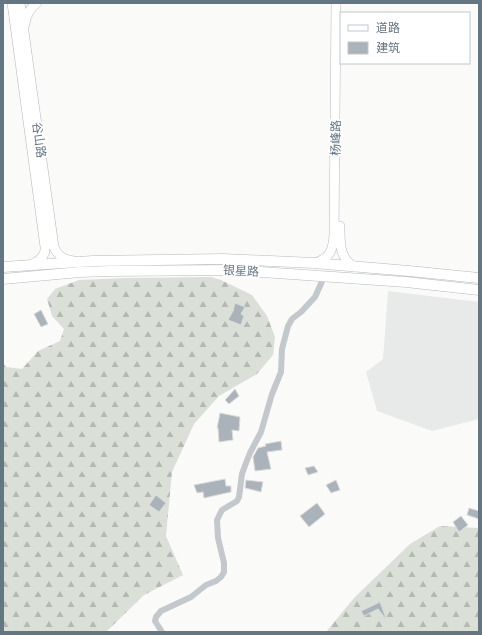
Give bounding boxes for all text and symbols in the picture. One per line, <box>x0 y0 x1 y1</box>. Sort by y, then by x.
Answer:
legend <box>340 12 470 64</box>
text: 道路 <box>376 21 400 35</box>
text: 建筑 <box>376 41 400 55</box>
street label: 杨峰路 <box>329 120 343 156</box>
street label: 谷山路 <box>30 121 48 159</box>
street label: 银星路 <box>223 263 259 279</box>

